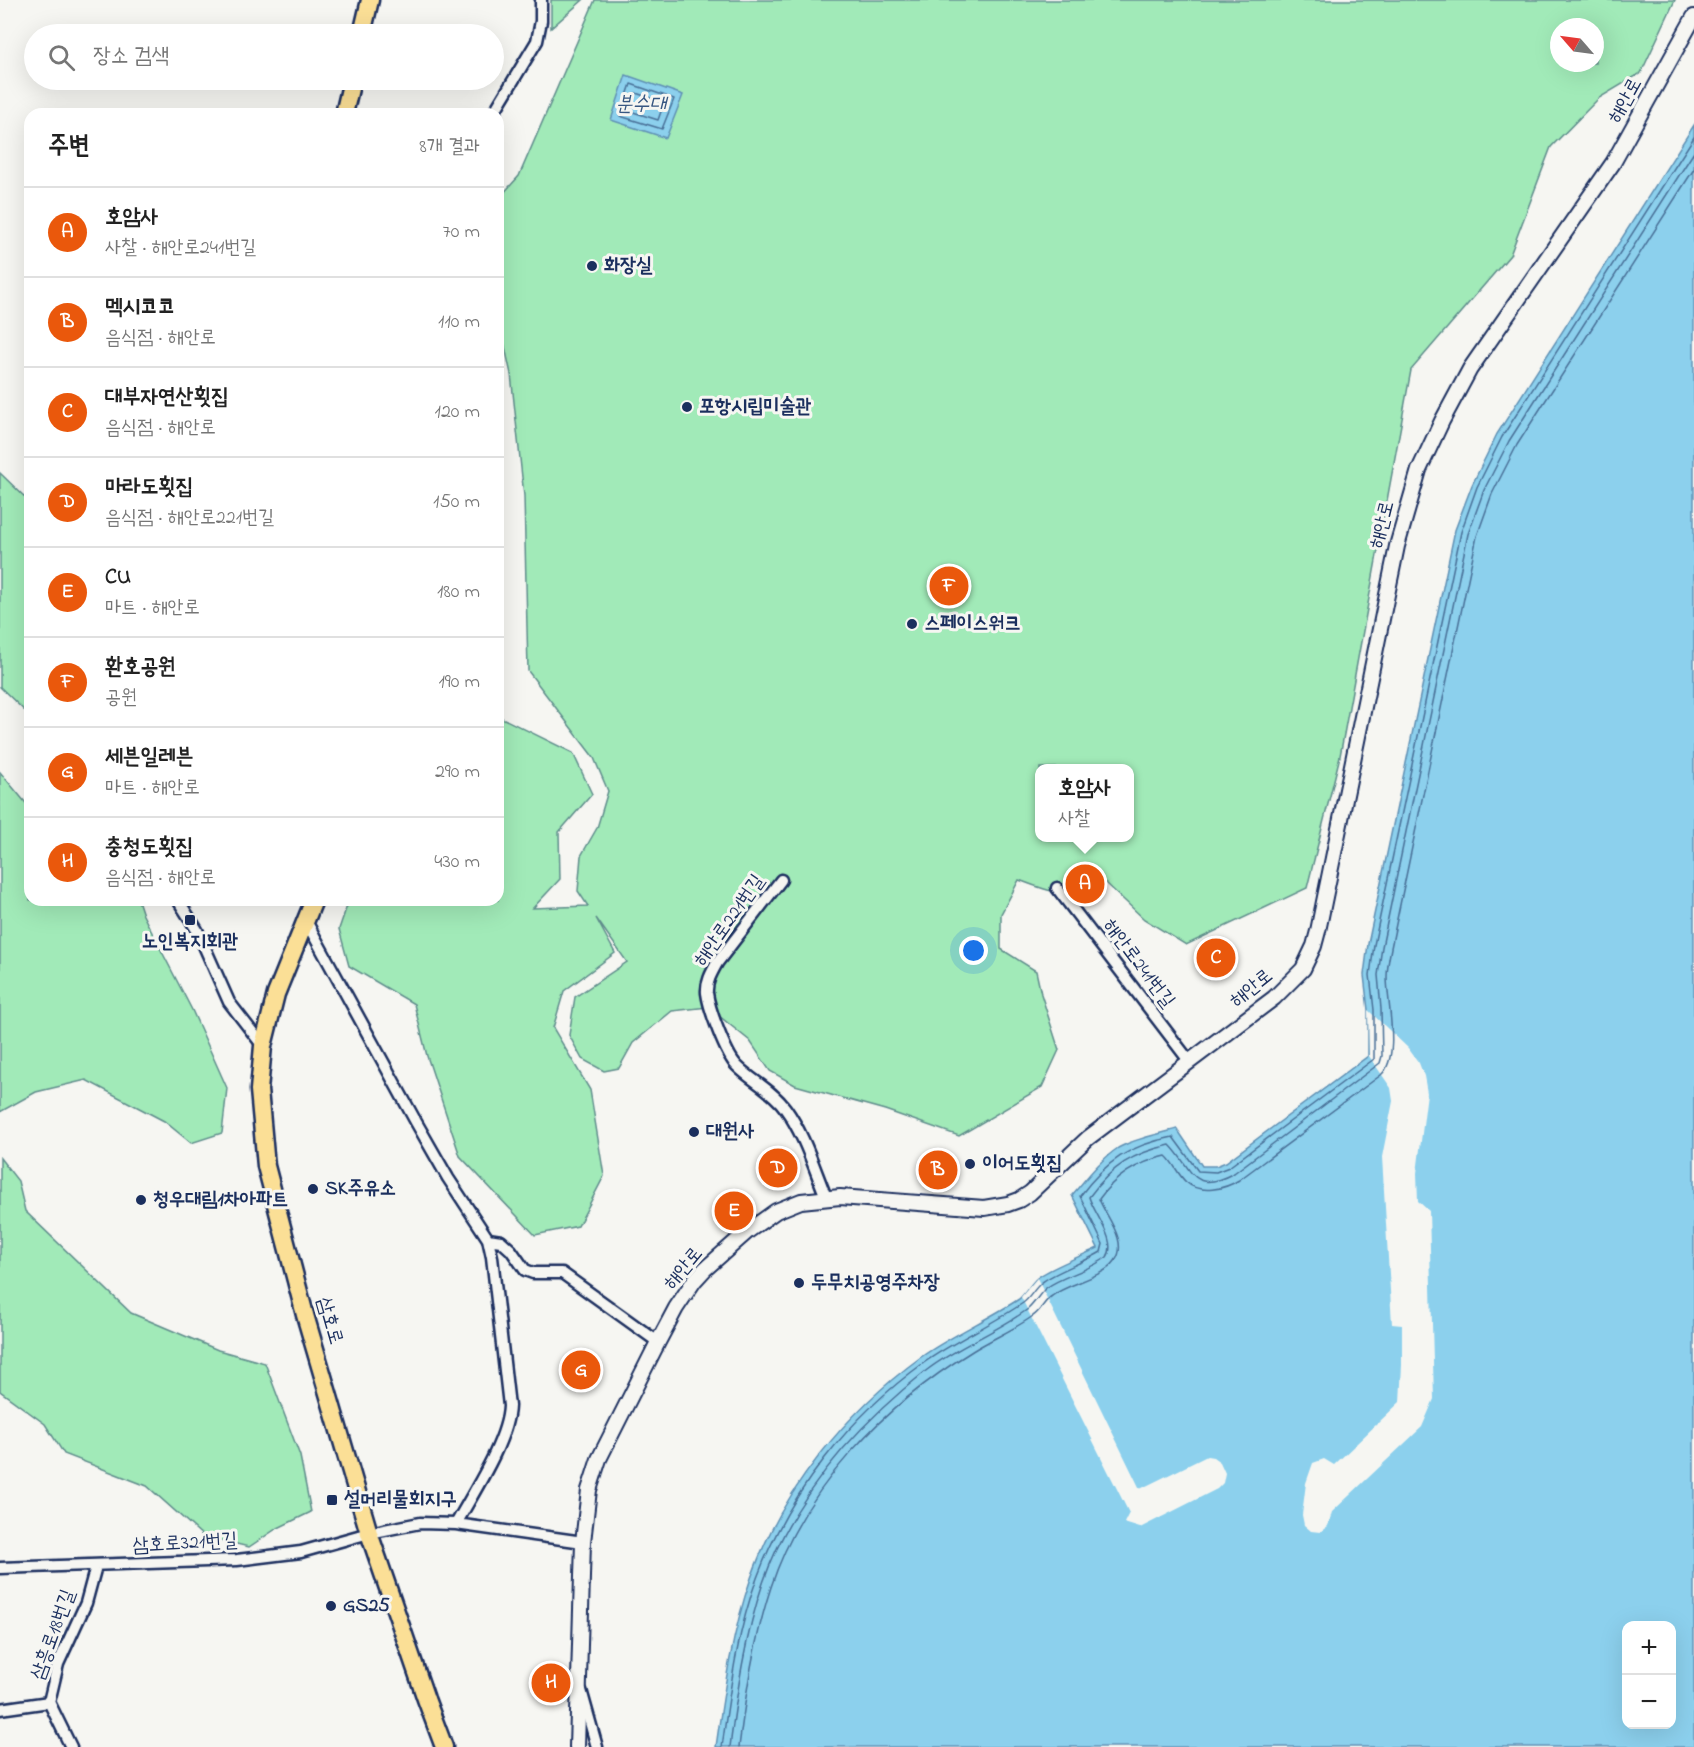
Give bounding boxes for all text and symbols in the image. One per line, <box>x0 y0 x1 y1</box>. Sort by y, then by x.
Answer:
north arrow <box>1550 18 1604 72</box>
search box <box>24 24 504 90</box>
icon: search <box>45 41 78 74</box>
text: 장소 검색 <box>93 41 169 73</box>
street label: 해안로 <box>1602 73 1650 129</box>
water label: 분수대 <box>616 90 668 120</box>
text: 주변 <box>48 128 90 166</box>
text: 8개 결과 <box>419 133 480 162</box>
text: 호암사 <box>105 202 158 234</box>
text: A <box>61 218 74 247</box>
text: 70 m <box>443 218 480 247</box>
text: 사찰 · 해안로241번길 <box>105 234 256 263</box>
place label: 화장실 <box>604 252 653 281</box>
marker: 화장실 <box>585 259 599 273</box>
text: 멕시코코 <box>105 292 176 324</box>
text: B <box>61 308 74 337</box>
text: 110 m <box>438 308 480 337</box>
text: 음식점 · 해안로 <box>105 324 216 353</box>
text: 대부자연산횟집 <box>105 382 229 414</box>
place label: 포항시립미술관 <box>699 393 812 422</box>
text: C <box>62 398 73 427</box>
text: 120 m <box>435 398 480 427</box>
marker: 포항시립미술관 <box>680 400 694 414</box>
text: 음식점 · 해안로 <box>105 414 216 443</box>
text: 마라도횟집 <box>105 472 194 504</box>
text: D <box>60 488 75 517</box>
text: 150 m <box>433 488 480 517</box>
street label: 해안로 <box>1363 498 1403 552</box>
text: 음식점 · 해안로221번길 <box>105 504 274 533</box>
text: CU <box>105 562 131 594</box>
pin: F <box>930 564 968 608</box>
text: E <box>61 578 74 607</box>
text: 180 m <box>437 578 480 607</box>
text: 마트 · 해안로 <box>105 594 200 623</box>
place label: 스페이스워크 <box>924 610 1021 639</box>
marker: 스페이스워크 <box>905 617 919 631</box>
text: 환호공원 <box>105 652 176 684</box>
text: F <box>61 668 74 697</box>
text: 190 m <box>438 668 480 697</box>
text: 공원 <box>105 684 137 713</box>
text: 세븐일레븐 <box>105 742 194 774</box>
text: G <box>61 758 74 787</box>
text: 290 m <box>435 758 480 787</box>
popup <box>1035 764 1134 842</box>
text: 호암사 <box>1058 773 1111 805</box>
text: 마트 · 해안로 <box>105 774 200 803</box>
text: 사찰 <box>1058 805 1090 834</box>
text: 충청도횟집 <box>105 832 194 864</box>
text: H <box>62 848 73 877</box>
text: 430 m <box>434 848 480 877</box>
pin: A <box>1066 862 1104 906</box>
text: 음식점 · 해안로 <box>105 864 216 893</box>
street label: 해안로221번길 <box>688 869 772 973</box>
marker: 노인복지회관 <box>183 913 197 927</box>
street label: 해안로241번길 <box>1095 913 1181 1015</box>
place label: 노인복지회관 <box>142 928 238 957</box>
your location <box>959 936 988 965</box>
pin: C <box>1196 936 1236 980</box>
street label: 해안로 <box>1224 963 1280 1015</box>
place label: 대원사 <box>706 1118 754 1147</box>
marker: 대원사 <box>687 1125 701 1139</box>
pin: D <box>758 1146 798 1190</box>
pin: B <box>918 1148 958 1192</box>
place label: 이어도횟집 <box>982 1150 1062 1179</box>
marker: 이어도횟집 <box>963 1157 977 1171</box>
place label: SK주유소 <box>325 1175 396 1204</box>
marker: SK주유소 <box>306 1182 320 1196</box>
place label: 청우대림1차아파트 <box>153 1186 288 1215</box>
pin: E <box>714 1188 754 1234</box>
marker: 청우대림1차아파트 <box>134 1193 148 1207</box>
street label: 해안로 <box>657 1241 711 1297</box>
place label: 두무치공영주차장 <box>811 1269 940 1298</box>
marker: 두무치공영주차장 <box>792 1276 806 1290</box>
street label: 삼호로 <box>308 1294 350 1348</box>
pin: G <box>562 1348 600 1392</box>
place label: 설머리물회지구 <box>344 1486 457 1515</box>
marker: 설머리물회지구 <box>325 1493 339 1507</box>
street label: 삼호로321번길 <box>132 1527 238 1561</box>
street label: 삼흥로18번길 <box>24 1586 84 1684</box>
place label: GS25 <box>343 1592 390 1621</box>
marker: GS25 <box>324 1599 338 1613</box>
map controls <box>1622 1621 1676 1729</box>
button: + <box>1622 1621 1676 1675</box>
pin: H <box>532 1660 570 1706</box>
button: − <box>1622 1675 1676 1729</box>

